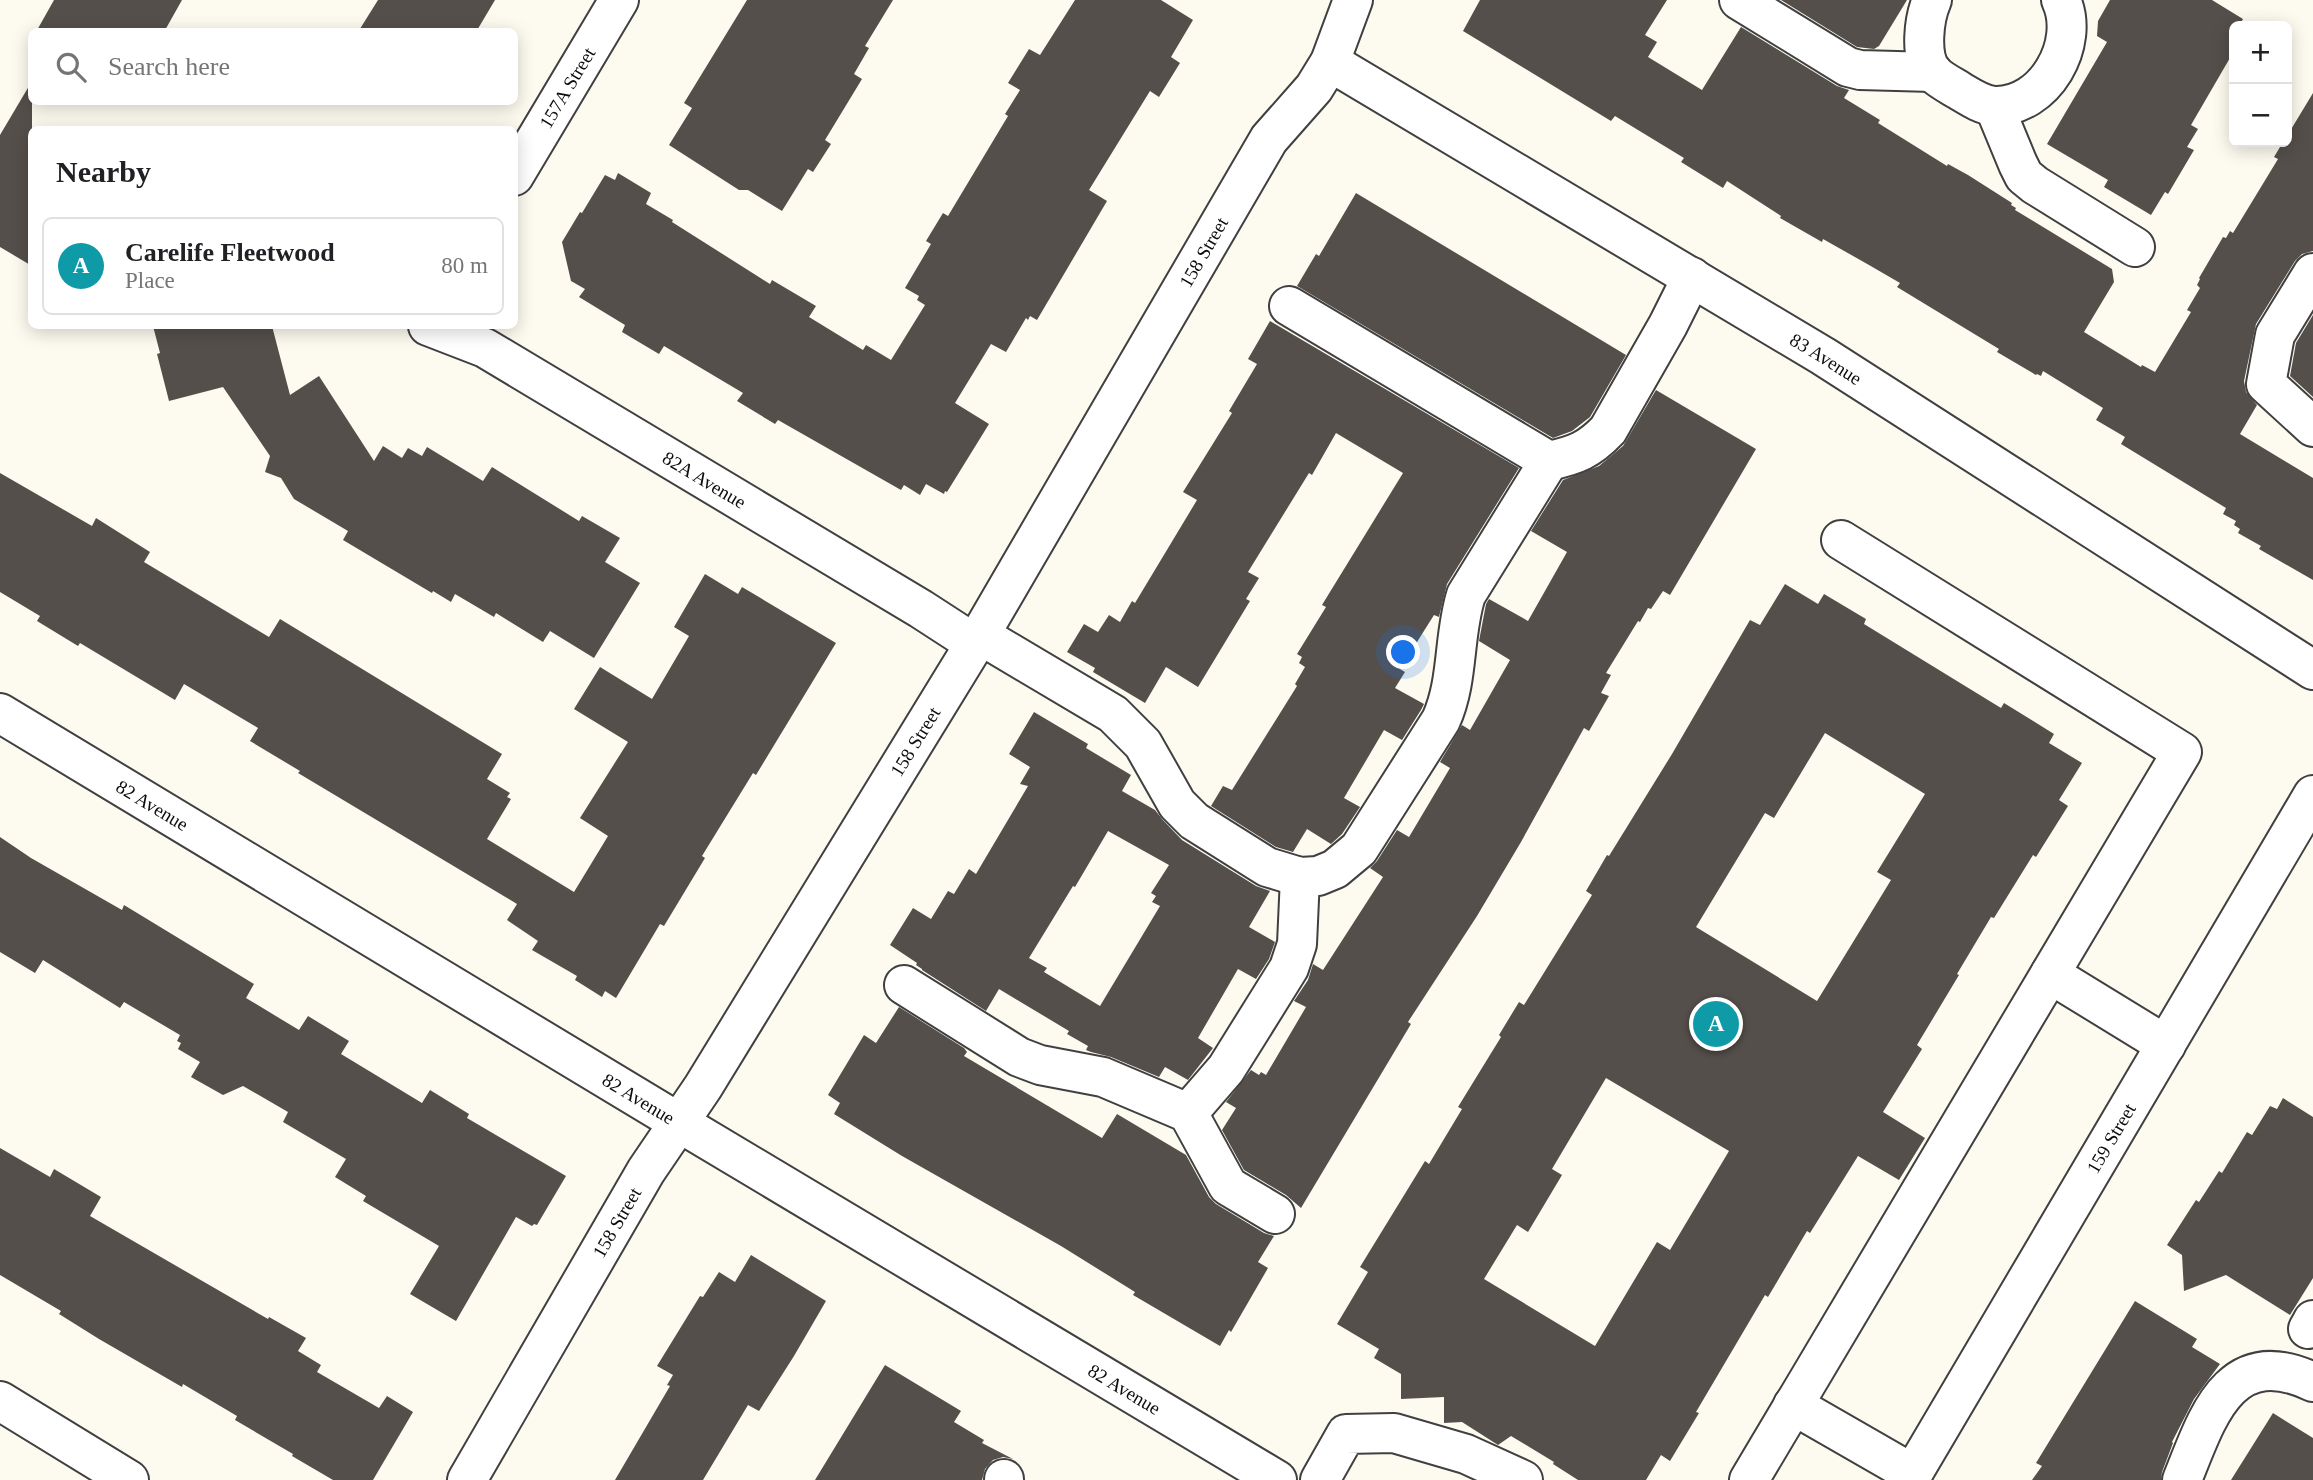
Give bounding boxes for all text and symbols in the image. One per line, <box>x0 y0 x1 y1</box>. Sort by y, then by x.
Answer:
map controls <box>2229 21 2292 147</box>
button: + <box>2229 21 2292 84</box>
search box <box>28 28 518 105</box>
street label: 157A Street <box>535 43 600 132</box>
icon: search <box>52 48 90 86</box>
text: Search here <box>108 52 230 81</box>
button: − <box>2229 84 2292 147</box>
text: Nearby <box>56 155 151 188</box>
street label: 158 Street <box>1175 213 1233 291</box>
text: Carelife Fleetwood <box>125 238 335 267</box>
text: A <box>73 253 89 278</box>
text: 80 m <box>441 253 488 278</box>
text: Place <box>125 268 175 293</box>
street label: 83 Avenue <box>1786 329 1866 389</box>
street label: 82A Avenue <box>659 447 750 513</box>
your location <box>1386 635 1420 669</box>
street label: 158 Street <box>886 702 945 780</box>
street label: 82 Avenue <box>112 776 192 835</box>
pin: A <box>1693 998 1739 1050</box>
street label: 82 Avenue <box>599 1069 678 1129</box>
street label: 159 Street <box>2082 1099 2140 1177</box>
street label: 158 Street <box>588 1183 646 1261</box>
street label: 82 Avenue <box>1084 1360 1164 1419</box>

